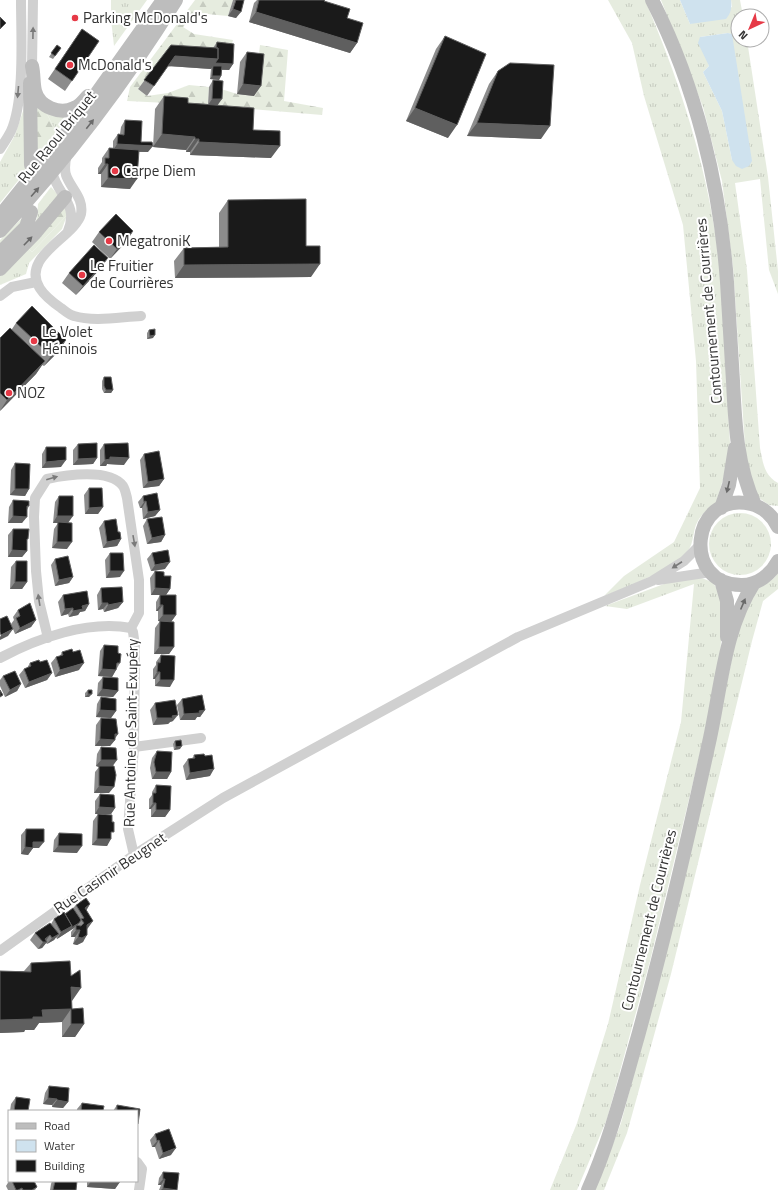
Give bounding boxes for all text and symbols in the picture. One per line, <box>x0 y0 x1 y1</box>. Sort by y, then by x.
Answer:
place label: Parking McDonald's <box>83 6 208 29</box>
north arrow <box>730 8 770 48</box>
marker: Parking McDonald's <box>70 13 80 23</box>
one-way arrow <box>30 26 36 39</box>
text: N <box>735 27 751 44</box>
place label: McDonald's <box>78 53 152 76</box>
marker: McDonald's <box>65 60 75 70</box>
street label: Rue Raoul Briquet <box>12 85 102 188</box>
one-way arrow <box>15 86 22 98</box>
one-way arrow <box>86 118 95 129</box>
place label: Carpe Diem <box>123 159 196 182</box>
marker: Carpe Diem <box>110 166 120 176</box>
one-way arrow <box>31 186 40 197</box>
street label: Contournement de Courrières <box>689 217 728 405</box>
place label: MegatroniK <box>117 229 191 252</box>
one-way arrow <box>23 236 32 246</box>
marker: MegatroniK <box>104 236 114 246</box>
place label: Le Fruitier de Courrières <box>90 254 174 294</box>
marker: Le Fruitier de Courrières <box>77 270 87 280</box>
place label: Le Volet Héninois <box>42 320 97 360</box>
marker: Le Volet Héninois <box>29 336 39 346</box>
place label: NOZ <box>17 381 45 404</box>
marker: NOZ <box>4 388 14 398</box>
one-way arrow <box>47 475 59 481</box>
one-way arrow <box>725 481 731 493</box>
one-way arrow <box>131 535 137 547</box>
one-way arrow <box>672 561 683 569</box>
one-way arrow <box>36 594 42 606</box>
one-way arrow <box>740 598 746 609</box>
street label: Rue Antoine de Saint-Exupéry <box>117 639 144 827</box>
street label: Rue Casimir Beugnet <box>49 826 171 919</box>
street label: Contournement de Courrières <box>615 827 682 1013</box>
legend <box>8 1110 138 1182</box>
text: Road <box>44 1116 70 1135</box>
text: Water <box>44 1136 75 1155</box>
text: Building <box>44 1156 85 1175</box>

